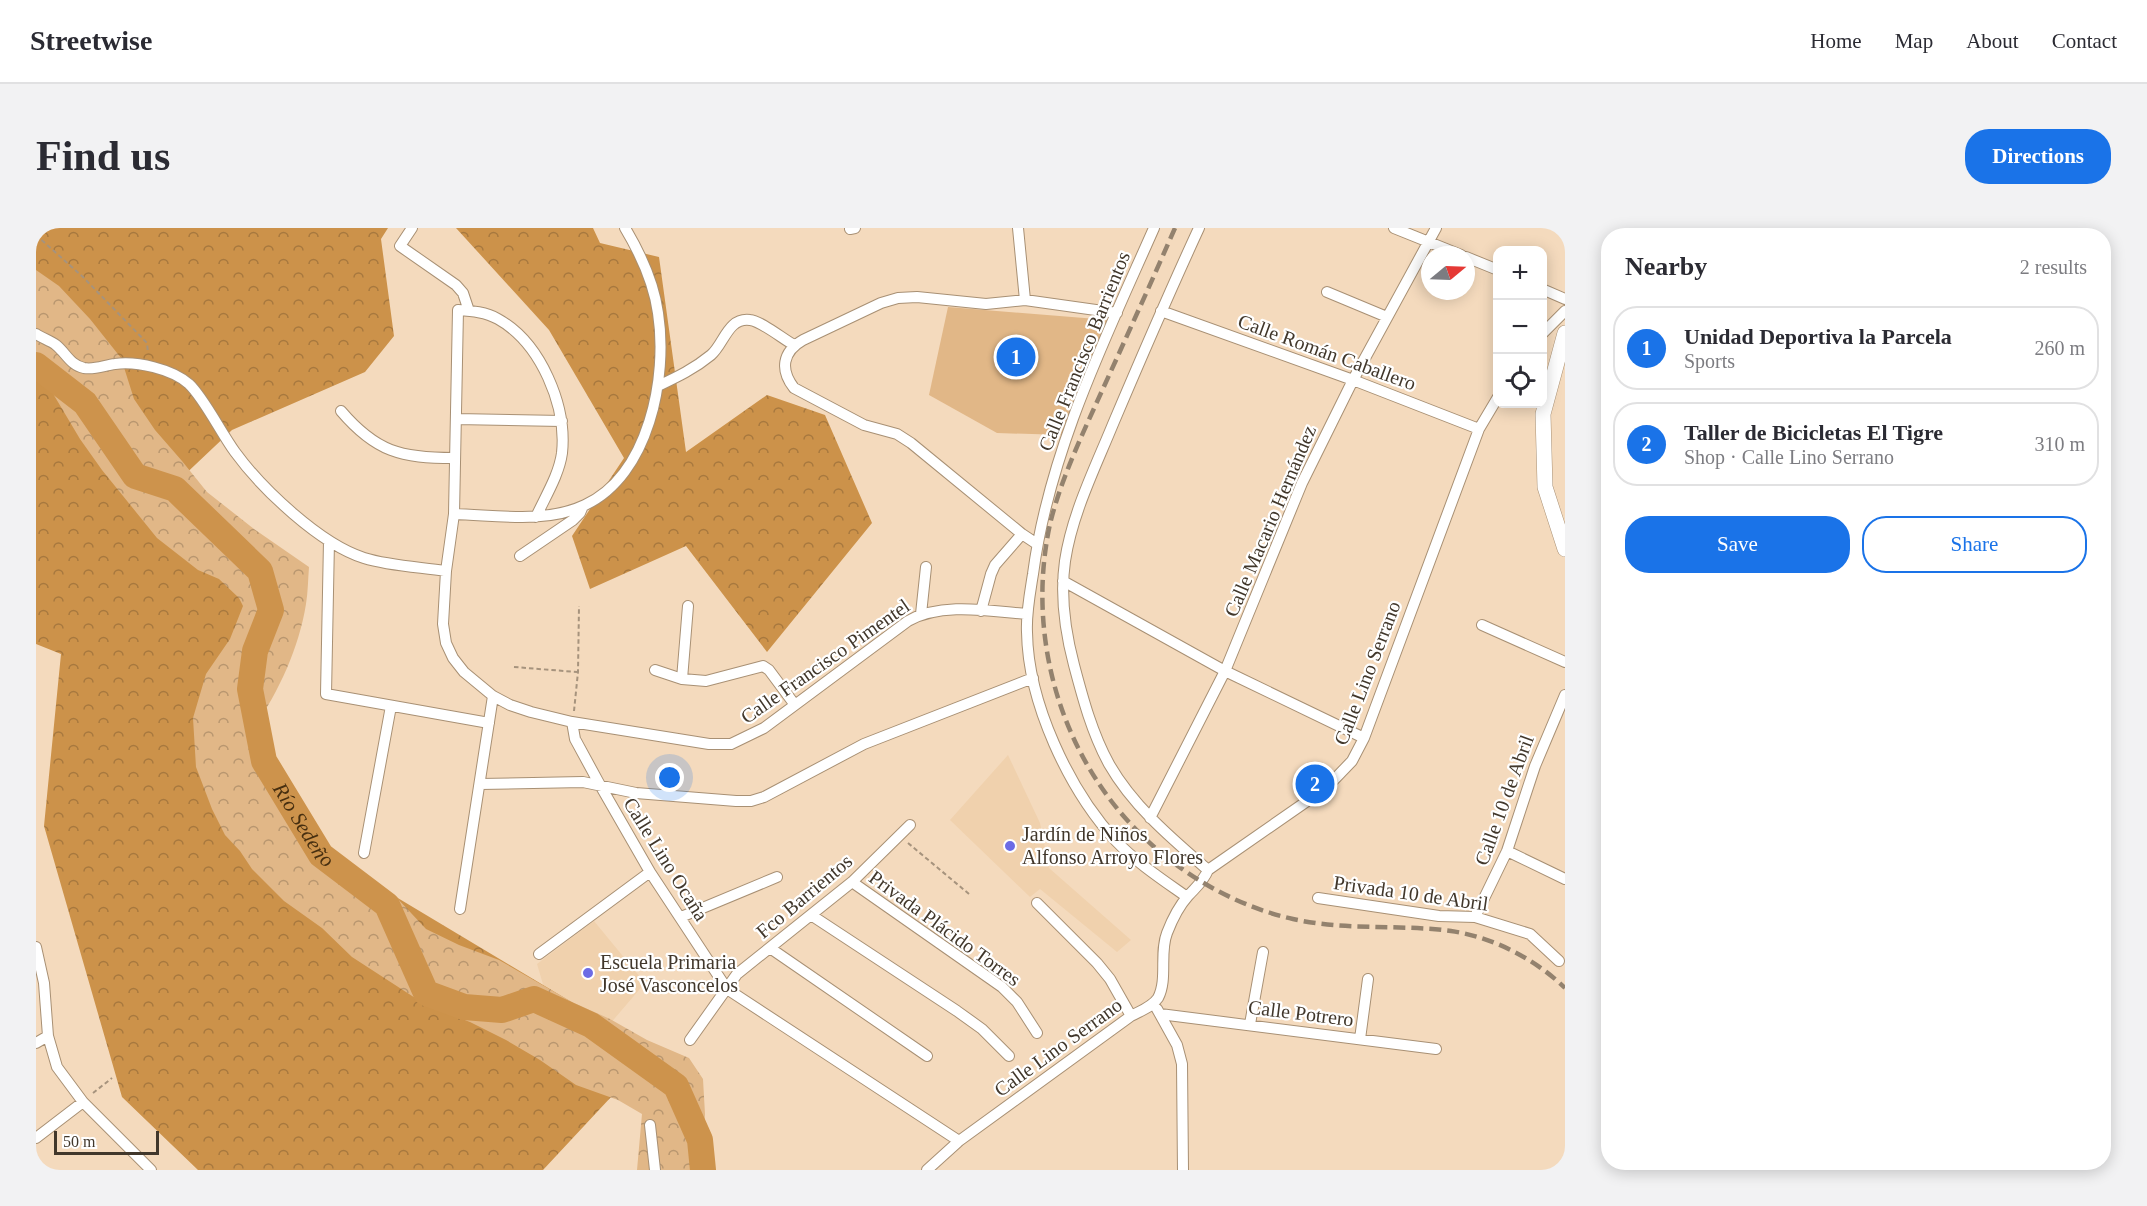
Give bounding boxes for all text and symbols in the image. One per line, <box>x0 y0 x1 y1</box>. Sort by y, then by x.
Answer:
text: Streetwise <box>30 25 152 56</box>
text: Home <box>1810 29 1862 53</box>
text: Map <box>1895 29 1933 53</box>
text: About <box>1966 29 2019 53</box>
text: Contact <box>2052 29 2117 53</box>
button: Directions <box>1965 129 2111 184</box>
text: Find us <box>36 133 170 179</box>
north arrow <box>1421 246 1475 300</box>
map controls <box>1493 246 1547 408</box>
button: + <box>1493 246 1547 300</box>
street label: Calle Francisco Barrientos <box>1034 248 1134 454</box>
text: Nearby <box>1625 252 1707 281</box>
text: 2 results <box>2020 256 2087 278</box>
button: − <box>1493 300 1547 354</box>
street label: Calle Román Caballero <box>1235 310 1419 394</box>
text: Unidad Deportiva la Parcela <box>1684 324 1952 349</box>
pin: 1 <box>996 334 1036 380</box>
text: 1 <box>1642 337 1652 359</box>
text: 260 m <box>2034 337 2085 359</box>
text: Sports <box>1684 350 1735 372</box>
button: locate <box>1493 354 1547 408</box>
text: Taller de Bicicletas El Tigre <box>1684 420 1943 445</box>
street label: Calle Macario Hernández <box>1220 422 1320 620</box>
text: 2 <box>1642 433 1652 455</box>
text: 310 m <box>2034 433 2085 455</box>
text: Shop · Calle Lino Serrano <box>1684 446 1894 468</box>
button: Save <box>1625 516 1850 573</box>
button: Share <box>1862 516 2087 573</box>
street label: Calle Francisco Pimentel <box>736 594 914 728</box>
street label: Calle Lino Serrano <box>1329 598 1405 748</box>
street label: Calle 10 de Abril <box>1470 731 1538 868</box>
pin: 2 <box>1296 762 1334 806</box>
your location <box>655 763 684 792</box>
water label: Río Sedeño <box>268 778 338 872</box>
street label: Calle Lino Ocaña <box>619 793 713 925</box>
place label: Jardín de Niños Alfonso Arroyo Flores <box>1022 823 1203 869</box>
marker: Jardín de Niños Alfonso Arroyo Flores <box>1003 839 1017 853</box>
street label: Fco Barrientos <box>752 849 857 942</box>
street label: Privada Plácido Torres <box>865 866 1025 990</box>
street label: Privada 10 de Abril <box>1332 871 1490 915</box>
place label: Escuela Primaria José Vasconcelos <box>600 951 738 996</box>
marker: Escuela Primaria José Vasconcelos <box>581 966 595 980</box>
street label: Calle Lino Serrano <box>990 993 1126 1101</box>
street label: Calle Potrero <box>1247 996 1355 1030</box>
scale bar <box>54 1128 159 1156</box>
text: 50 m <box>63 1133 95 1150</box>

